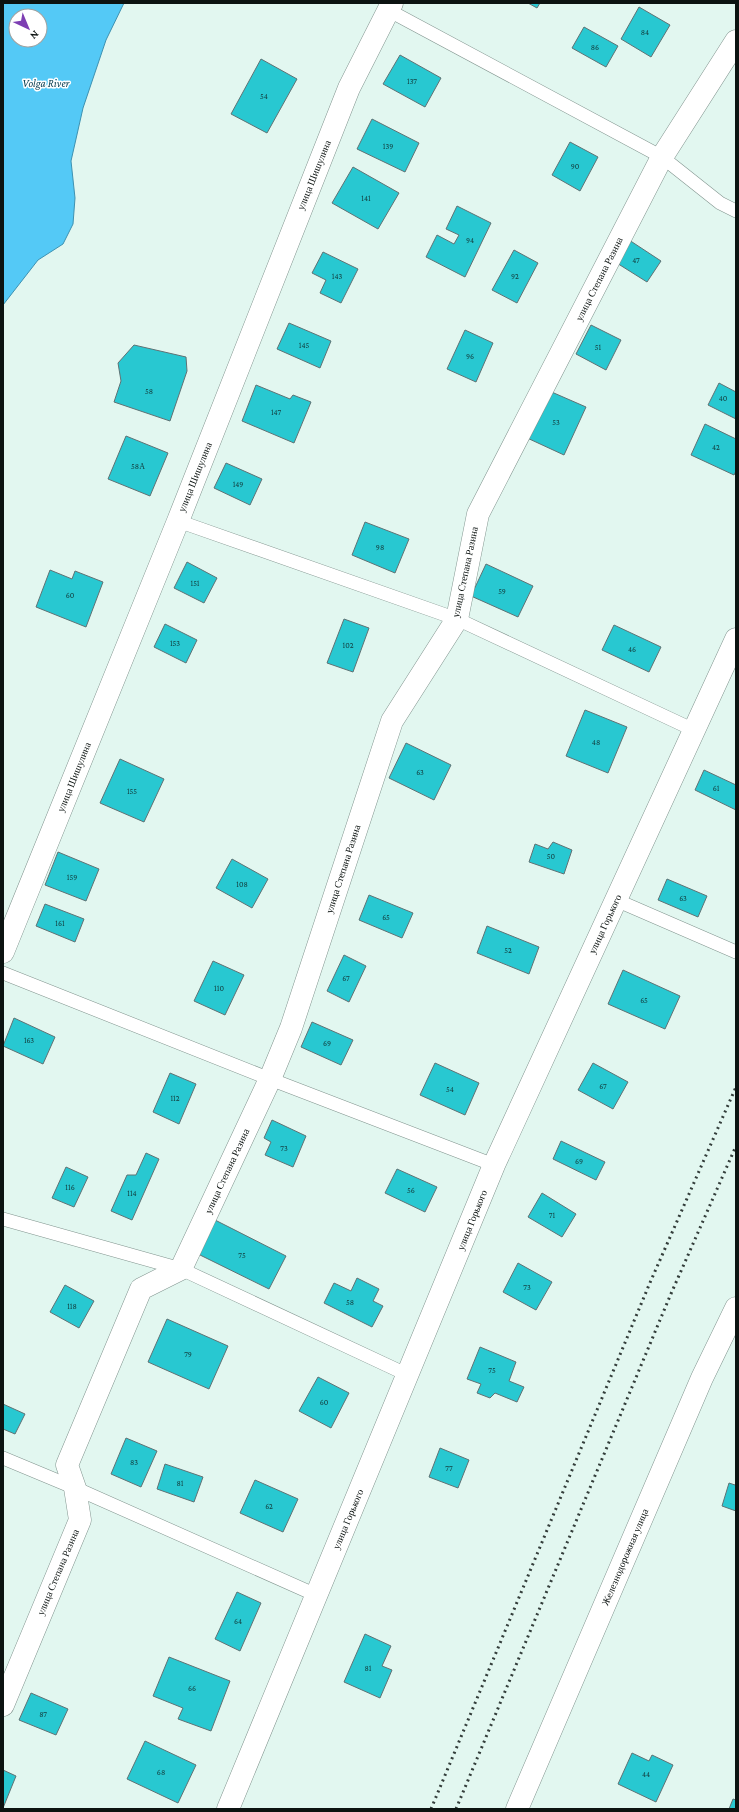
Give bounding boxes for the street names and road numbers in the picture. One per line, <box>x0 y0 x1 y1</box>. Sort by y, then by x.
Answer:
street label: улица Шишулина <box>295 138 333 212</box>
street label: улица Степана Разина <box>573 235 625 323</box>
street label: улица Шишулина <box>176 440 214 514</box>
street label: улица Степана Разина <box>450 525 480 618</box>
street label: улица Шишулина <box>55 740 93 814</box>
street label: улица Степана Разина <box>323 823 363 915</box>
street label: улица Горького <box>586 893 624 955</box>
street label: улица Степана Разина <box>202 1126 252 1215</box>
street label: улица Горького <box>455 1188 489 1252</box>
street label: улица Горького <box>330 1487 366 1551</box>
street label: Железнодорожная улица <box>600 1506 651 1607</box>
street label: улица Степана Разина <box>35 1527 81 1617</box>

